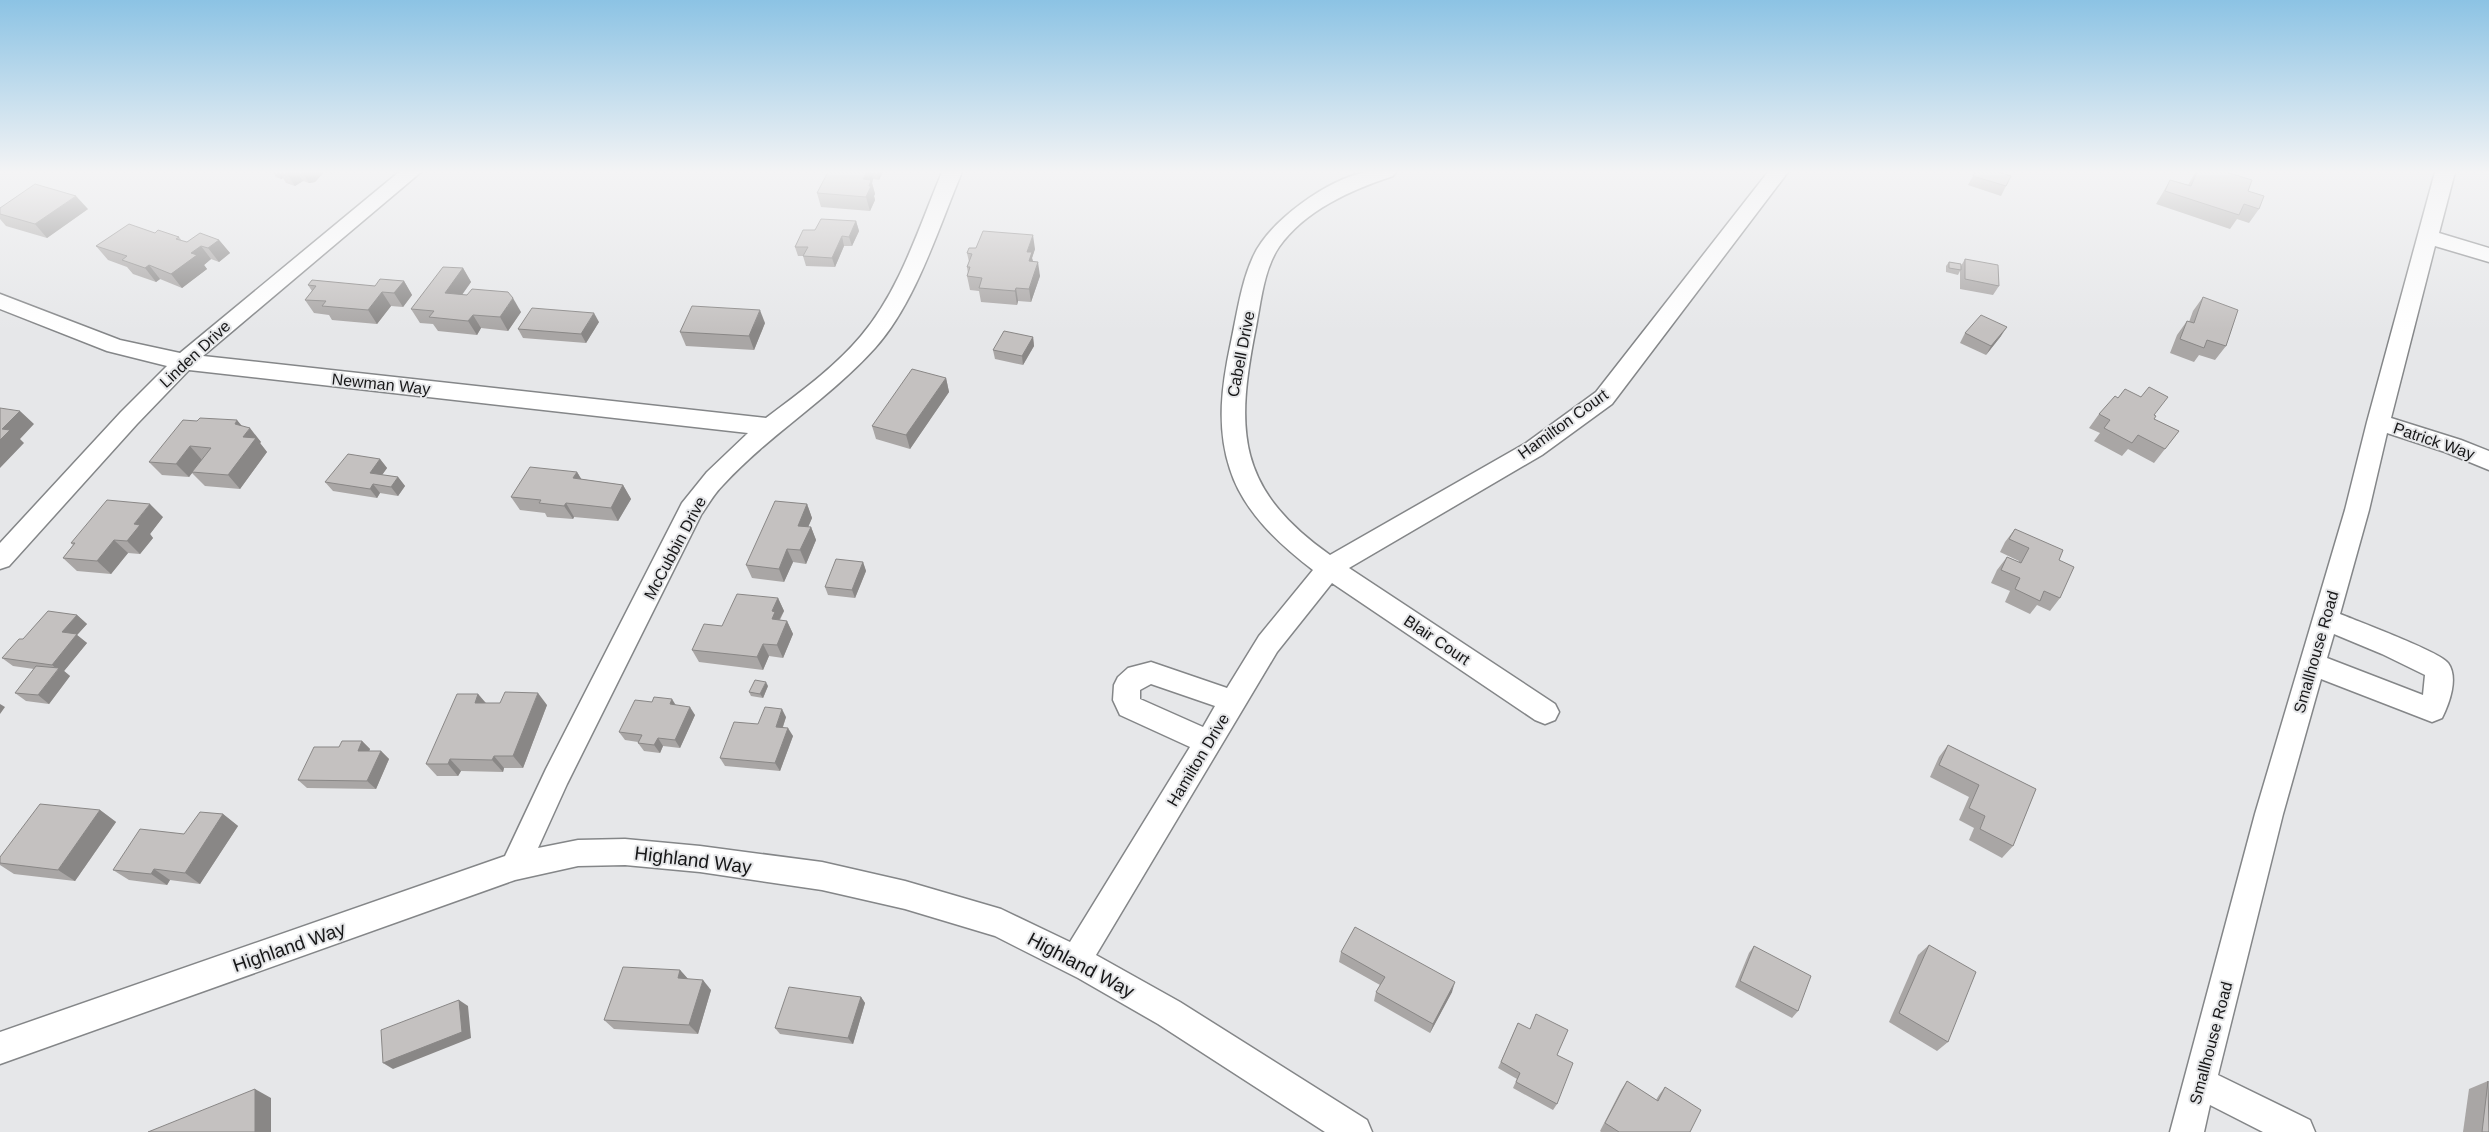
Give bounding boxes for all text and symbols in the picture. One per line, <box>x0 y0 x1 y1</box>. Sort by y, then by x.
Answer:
street label: Cabell Drive <box>1224 310 1258 398</box>
street label: Linden Drive <box>156 317 234 391</box>
street label: Newman Way <box>331 370 431 398</box>
street label: Hamilton Court <box>1515 385 1612 462</box>
street label: Patrick Way <box>2391 419 2477 463</box>
street label: McCubbin Drive <box>641 494 709 602</box>
street label: Smallhouse Road <box>2290 589 2342 715</box>
street label: Blair Court <box>1401 612 1474 668</box>
street label: Hamilton Drive <box>1164 711 1232 809</box>
street label: Highland Way <box>633 842 753 878</box>
street label: Highland Way <box>230 918 348 976</box>
street label: Highland Way <box>1024 928 1138 1002</box>
street label: Smallhouse Road <box>2186 980 2236 1106</box>

